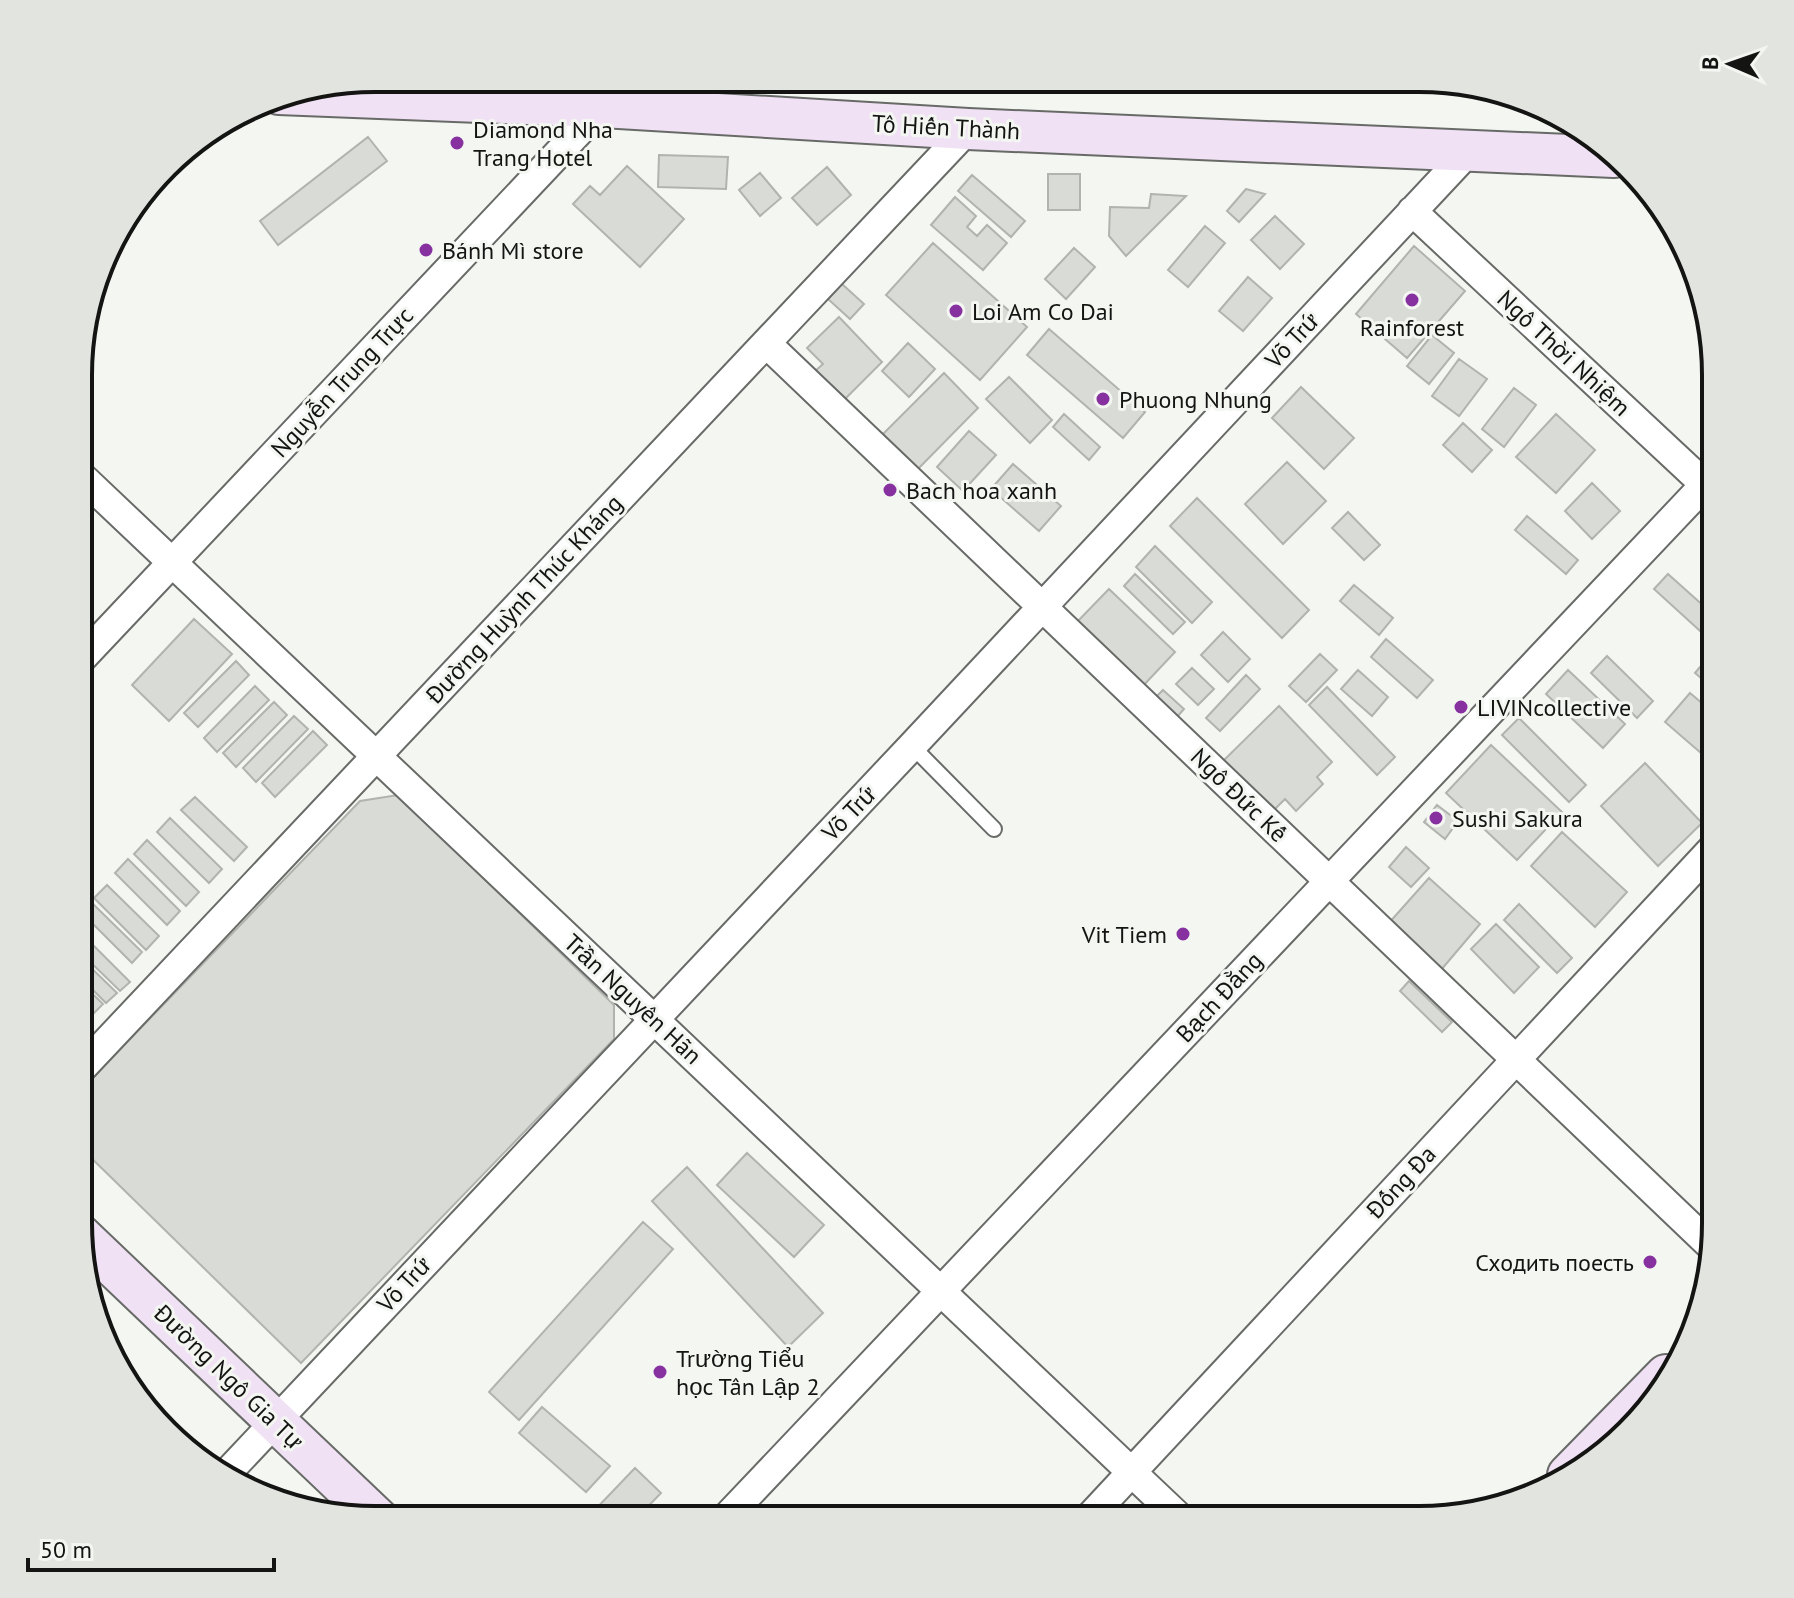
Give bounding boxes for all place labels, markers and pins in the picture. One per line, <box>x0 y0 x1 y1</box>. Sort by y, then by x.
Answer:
place label: Diamond Nha Trang Hotel <box>473 114 613 173</box>
marker: Diamond Nha Trang Hotel <box>448 134 466 152</box>
place label: Bánh Mì store <box>442 235 584 266</box>
marker: Bánh Mì store <box>417 241 435 259</box>
marker: Rainforest <box>1403 291 1421 309</box>
place label: Loi Am Co Dai <box>972 296 1114 327</box>
marker: Loi Am Co Dai <box>947 302 965 320</box>
place label: Rainforest <box>1360 312 1464 343</box>
place label: Phuong Nhung <box>1119 384 1272 415</box>
marker: Phuong Nhung <box>1094 390 1112 408</box>
place label: Bach hoa xanh <box>906 475 1057 506</box>
marker: Bach hoa xanh <box>881 481 899 499</box>
place label: LIVINcollective <box>1477 692 1631 723</box>
marker: LIVINcollective <box>1452 698 1470 716</box>
place label: Sushi Sakura <box>1452 803 1583 834</box>
marker: Sushi Sakura <box>1427 809 1445 827</box>
place label: Vit Tiem <box>1081 919 1167 950</box>
marker: Vit Tiem <box>1174 925 1192 943</box>
place label: Сходить поесть <box>1475 1247 1634 1278</box>
marker: Сходить поесть <box>1641 1253 1659 1271</box>
place label: Trường Tiểu học Tân Lập 2 <box>676 1343 820 1402</box>
marker: Trường Tiểu học Tân Lập 2 <box>651 1363 669 1381</box>

